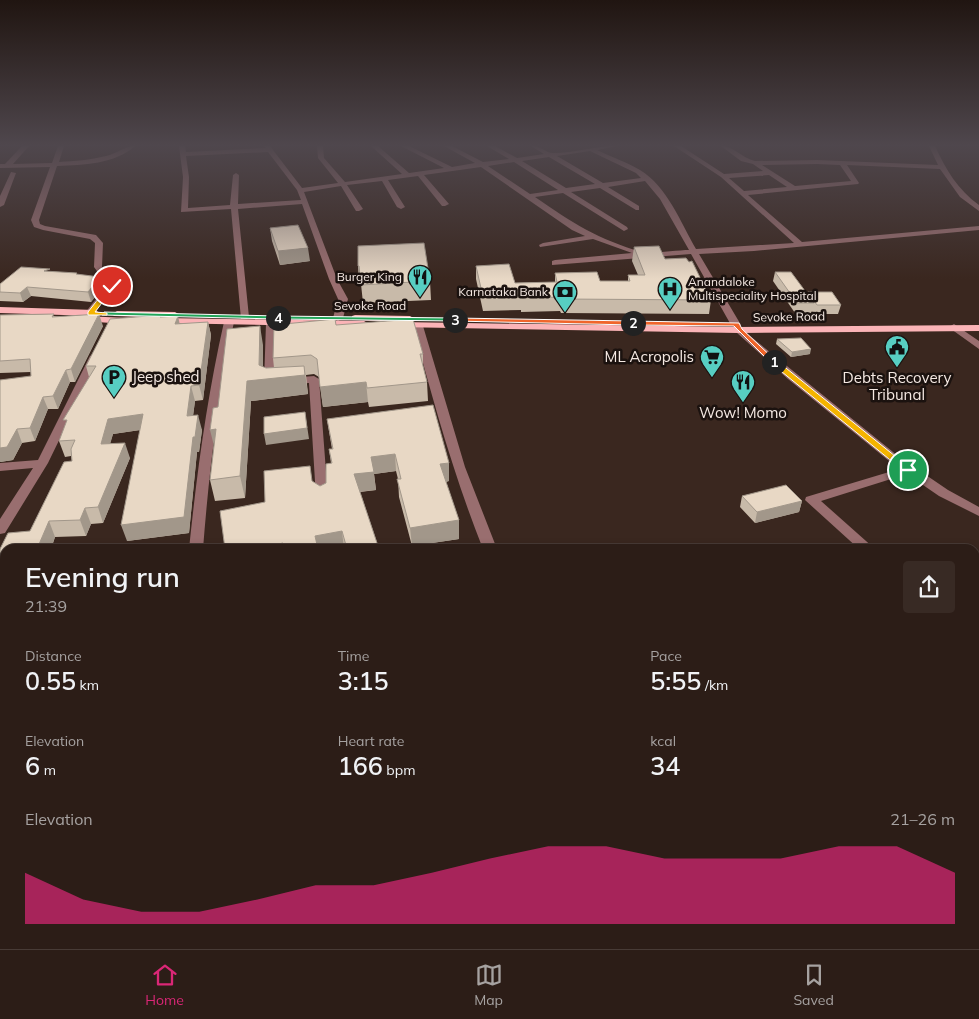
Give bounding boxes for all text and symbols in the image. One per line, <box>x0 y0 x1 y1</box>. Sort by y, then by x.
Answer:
restaurant icon: Burger King <box>407 264 433 298</box>
pin <box>91 265 133 307</box>
place label: Burger King <box>337 269 402 284</box>
icon: check <box>98 272 126 300</box>
place label: Anandaloke Multispeciality Hospital <box>688 274 817 303</box>
hospital icon: Anandaloke Multispeciality Hospital <box>657 276 683 310</box>
bank icon: Karnataka Bank <box>552 279 578 313</box>
place label: Karnataka Bank <box>458 284 549 299</box>
street label: Sevoke Road <box>334 298 406 313</box>
pin: 4 <box>266 306 290 330</box>
pin: 3 <box>442 308 468 332</box>
street label: Sevoke Road <box>753 308 825 325</box>
text: 4 <box>274 309 283 327</box>
pin: 2 <box>620 310 646 336</box>
text: 3 <box>451 311 460 329</box>
text: 2 <box>629 314 638 332</box>
public building icon: Debts Recovery Tribunal <box>884 334 910 368</box>
supermarket icon: ML Acropolis <box>699 344 725 378</box>
place label: ML Acropolis <box>605 347 694 366</box>
pin: 1 <box>762 350 786 374</box>
text: 1 <box>770 353 779 371</box>
parking icon: Jeep shed <box>101 364 127 398</box>
place label: Jeep shed <box>132 367 200 386</box>
place label: Debts Recovery Tribunal <box>843 368 951 404</box>
restaurant icon: Wow! Momo <box>730 369 756 403</box>
place label: Wow! Momo <box>699 403 787 422</box>
pin <box>887 449 929 491</box>
icon: arrive <box>894 456 922 484</box>
text: Evening run <box>25 559 180 594</box>
button: share <box>903 561 955 613</box>
text: 21:39 <box>25 596 67 616</box>
text: Distance <box>25 647 82 665</box>
text: Time <box>338 647 369 665</box>
text: Pace <box>650 647 682 665</box>
text: 0.55 <box>25 665 76 696</box>
text: 3:15 <box>338 665 389 696</box>
text: 5:55 <box>650 665 701 696</box>
text: km <box>76 676 99 694</box>
text: /km <box>701 676 728 694</box>
text: Elevation <box>25 732 84 750</box>
text: Heart rate <box>338 732 404 750</box>
text: kcal <box>650 732 676 750</box>
text: 6 <box>25 750 40 781</box>
text: 166 <box>338 750 383 781</box>
text: 34 <box>650 750 680 781</box>
text: m <box>40 761 56 779</box>
text: bpm <box>383 761 415 779</box>
text: Elevation <box>25 809 93 829</box>
text: 21–26 m <box>890 809 955 829</box>
tab: Home <box>145 961 184 1009</box>
tab: Map <box>474 961 503 1009</box>
tab: Saved <box>793 961 834 1009</box>

